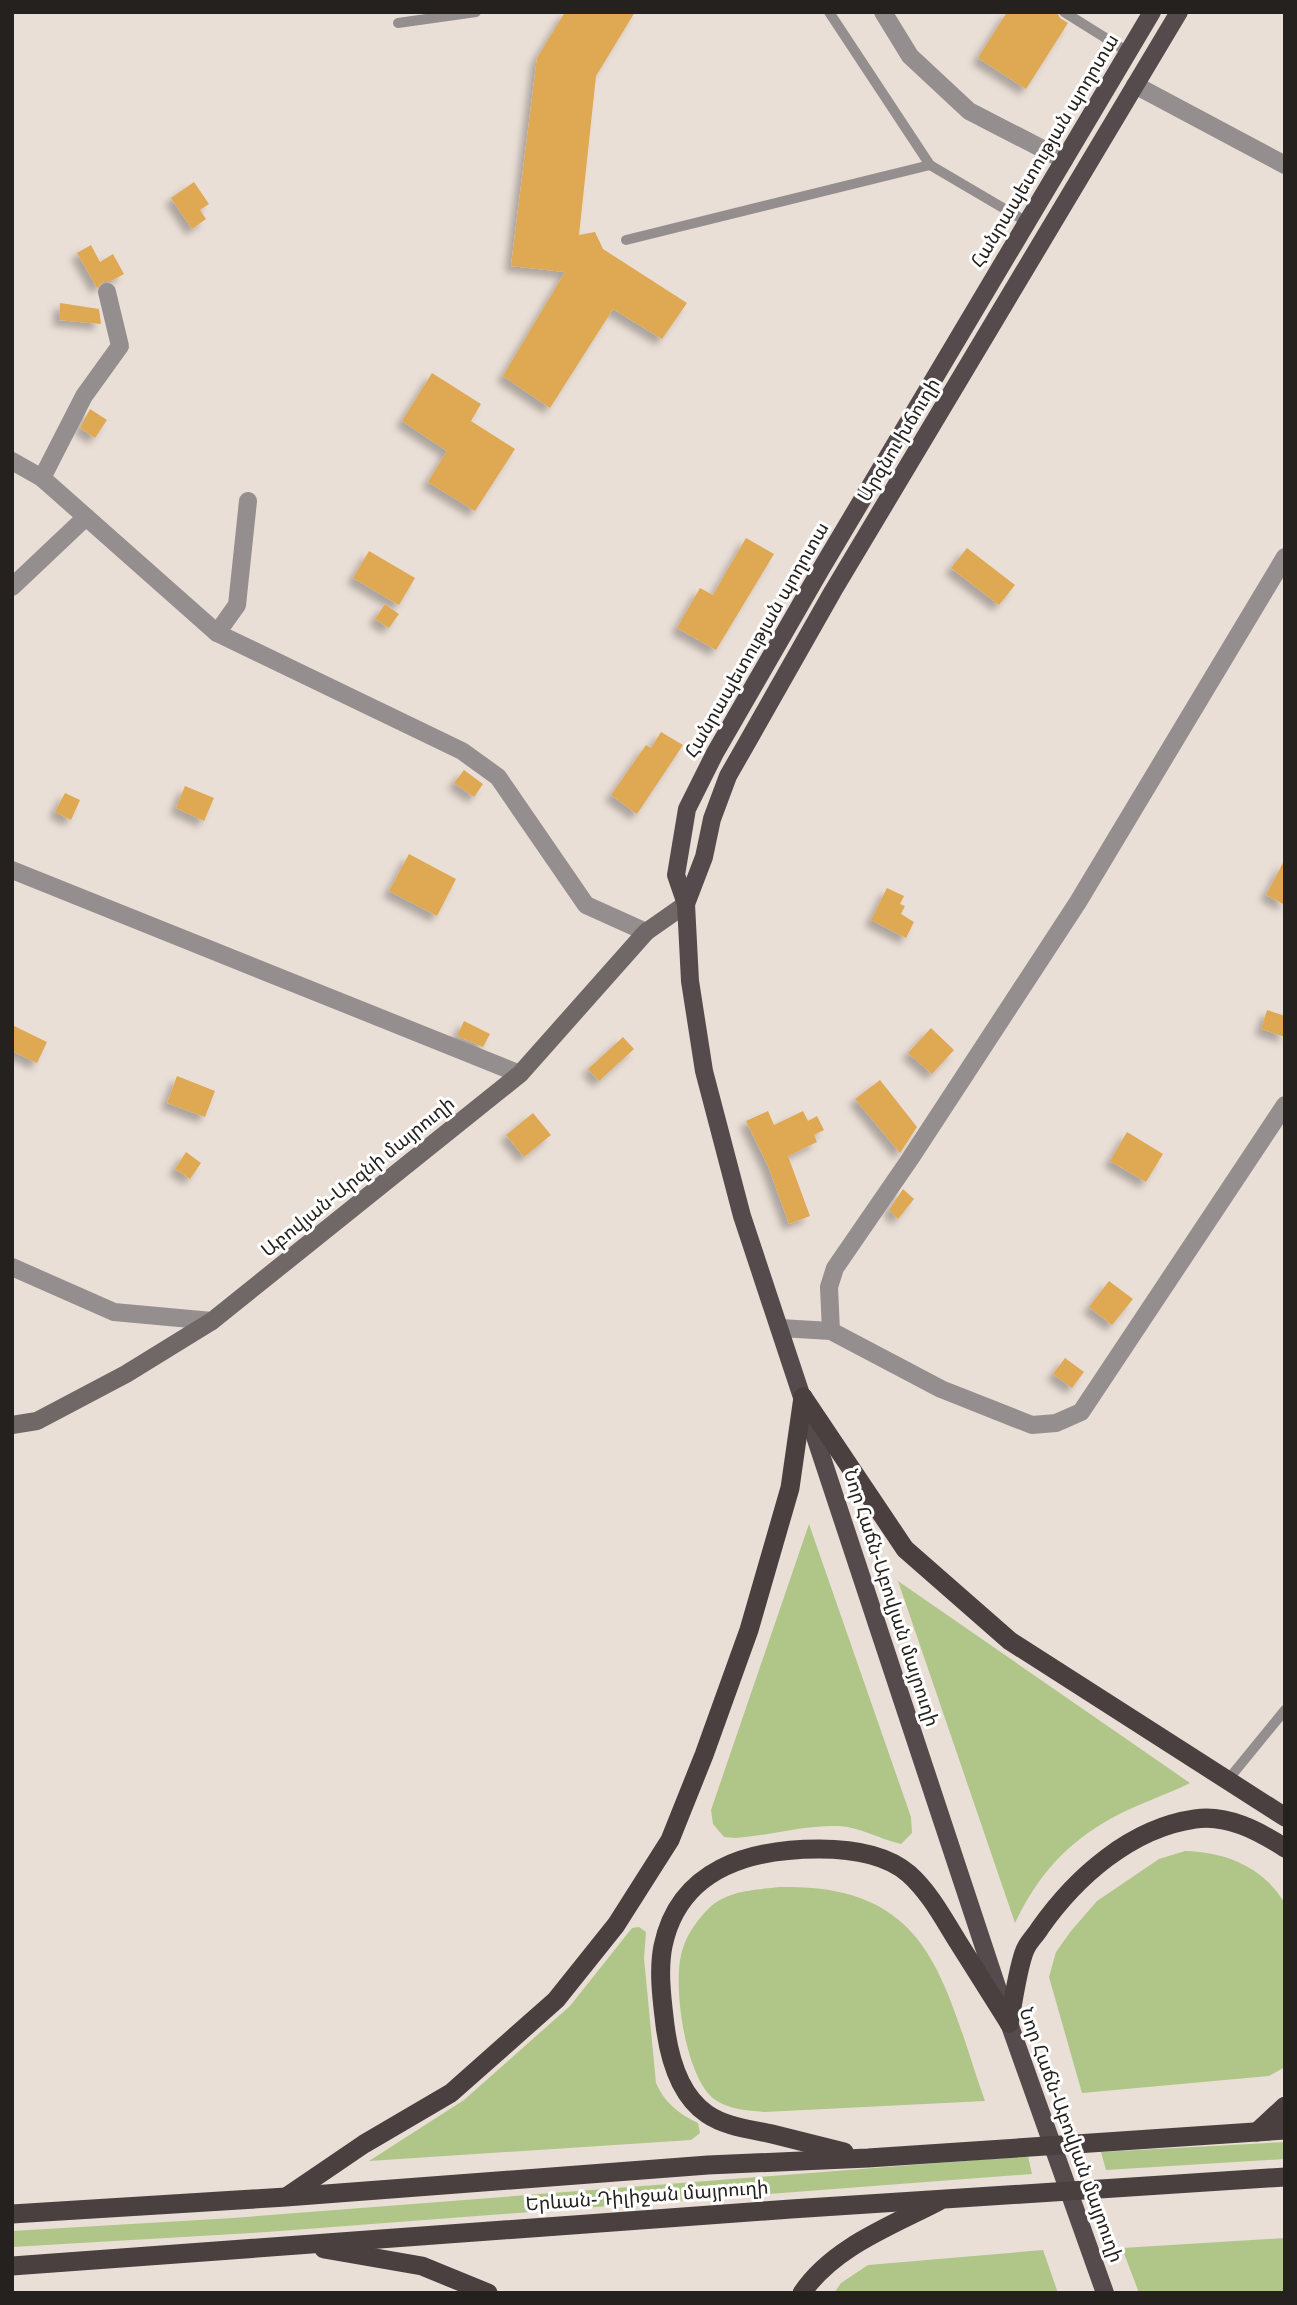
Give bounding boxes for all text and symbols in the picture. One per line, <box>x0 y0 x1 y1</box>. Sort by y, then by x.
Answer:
street label: Հանրապետության պողոտա <box>966 30 1124 272</box>
street label: Արզնու խճուղի <box>853 374 945 506</box>
street label: Հանրապետության պողոտա <box>680 518 834 762</box>
street label: Աբովյան-Արզնի մայրուղի <box>256 1092 460 1262</box>
street label: Նոր Հաճն-Աբովյան մայրուղի <box>838 1466 944 1730</box>
street label: Նոր Հաճն-Աբովյան մայրուղի <box>1014 2004 1128 2266</box>
street label: Երևան-Դիլիջան մայրուղի <box>525 2176 769 2216</box>

